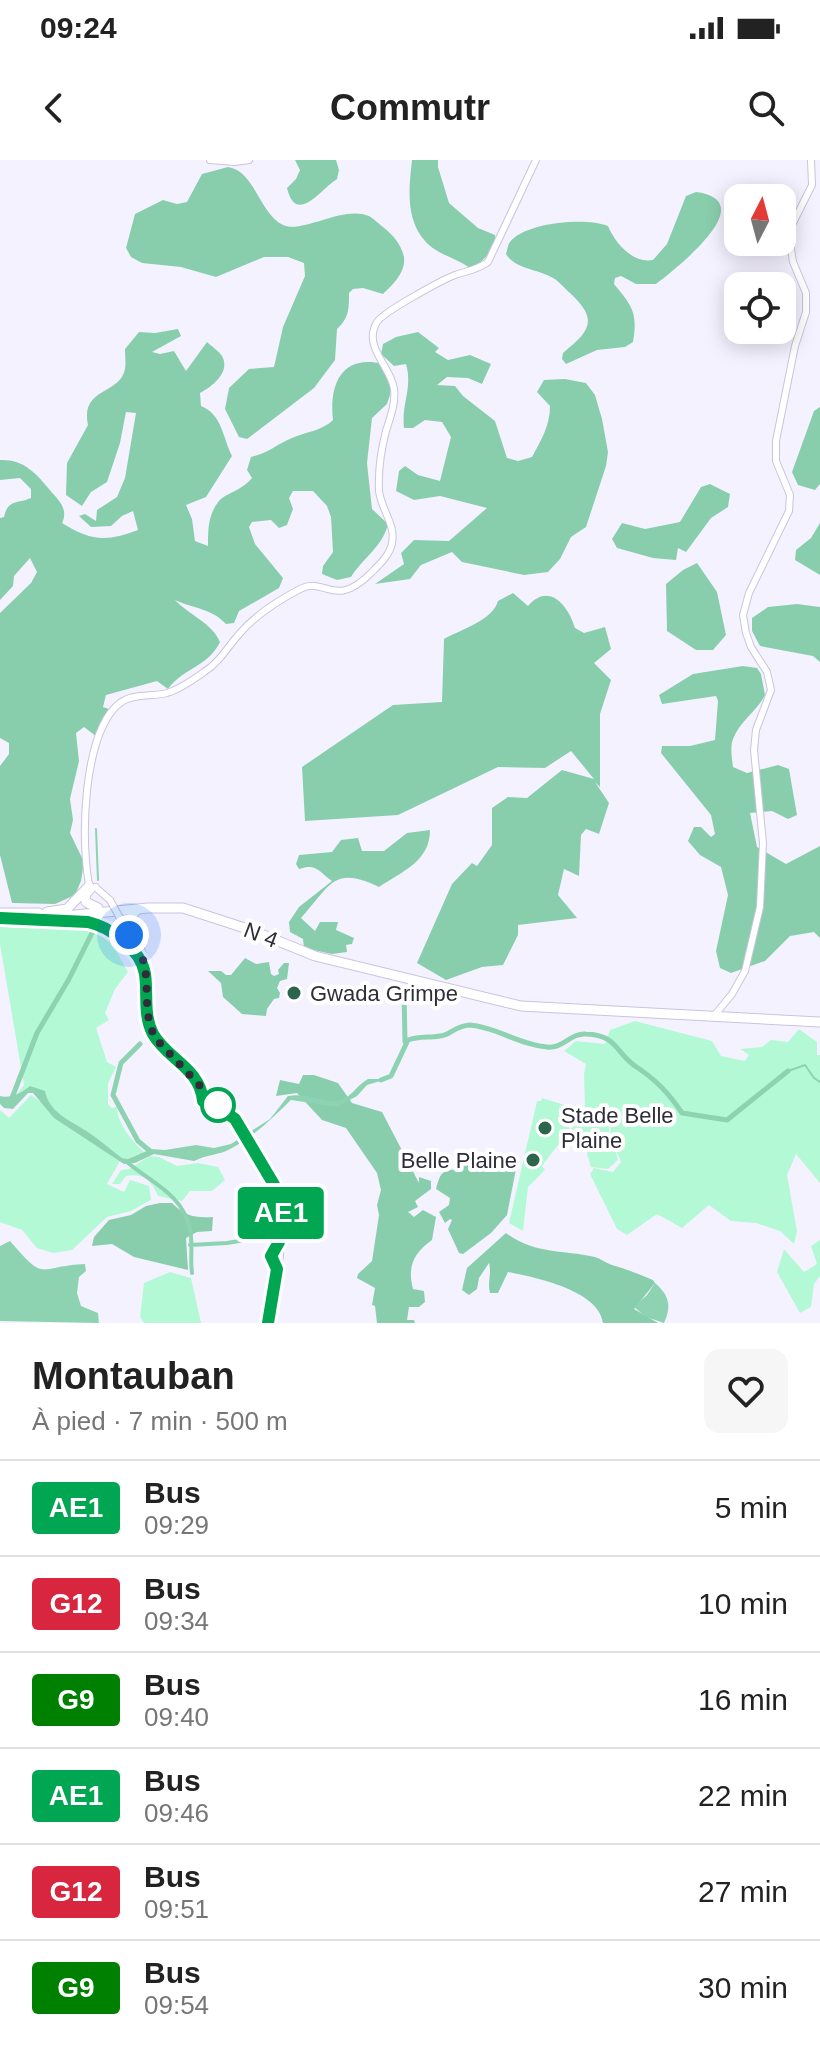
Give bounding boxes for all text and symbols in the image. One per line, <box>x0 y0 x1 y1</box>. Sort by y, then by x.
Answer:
text: 09:24 <box>40 11 117 44</box>
icon: back <box>32 86 76 130</box>
icon: search <box>744 86 788 130</box>
text: Commutr <box>330 87 490 128</box>
north arrow <box>724 184 796 256</box>
map controls <box>724 184 796 344</box>
button: locate <box>724 272 796 344</box>
your location <box>109 915 149 955</box>
street label: N 4 <box>241 917 281 953</box>
place label: Gwada Grimpe <box>310 981 458 1006</box>
marker: Gwada Grimpe <box>285 984 303 1002</box>
unlabelled marker <box>201 1088 235 1122</box>
place label: Stade Belle Plaine <box>561 1103 674 1153</box>
marker: Stade Belle Plaine <box>536 1119 554 1137</box>
place label: Belle Plaine <box>401 1148 517 1173</box>
marker: Belle Plaine <box>524 1151 542 1169</box>
line badge: AE1 <box>235 1187 327 1239</box>
text: AE1 <box>254 1197 308 1228</box>
button: heart <box>704 1349 788 1433</box>
text: Montauban <box>32 1355 235 1397</box>
text: À pied · 7 min · 500 m <box>32 1406 288 1436</box>
text: Bus <box>144 1476 201 1509</box>
text: 5 min <box>715 1491 788 1524</box>
text: AE1 <box>49 1492 103 1523</box>
text: 09:29 <box>144 1510 209 1540</box>
text: Bus <box>144 1572 201 1605</box>
text: 10 min <box>698 1587 788 1620</box>
text: G12 <box>50 1588 102 1619</box>
text: 09:34 <box>144 1606 209 1636</box>
text: Bus <box>144 1668 201 1701</box>
text: 16 min <box>698 1683 788 1716</box>
text: G9 <box>57 1684 95 1715</box>
text: 09:40 <box>144 1702 209 1732</box>
text: Bus <box>144 1764 201 1797</box>
text: 22 min <box>698 1779 788 1812</box>
text: AE1 <box>49 1780 103 1811</box>
text: 09:46 <box>144 1798 209 1828</box>
text: Bus <box>144 1860 201 1893</box>
text: 27 min <box>698 1875 788 1908</box>
text: G12 <box>50 1876 102 1907</box>
text: 09:51 <box>144 1894 209 1924</box>
text: Bus <box>144 1956 201 1989</box>
text: 30 min <box>698 1971 788 2004</box>
text: G9 <box>57 1972 95 2003</box>
text: 09:54 <box>144 1990 209 2020</box>

